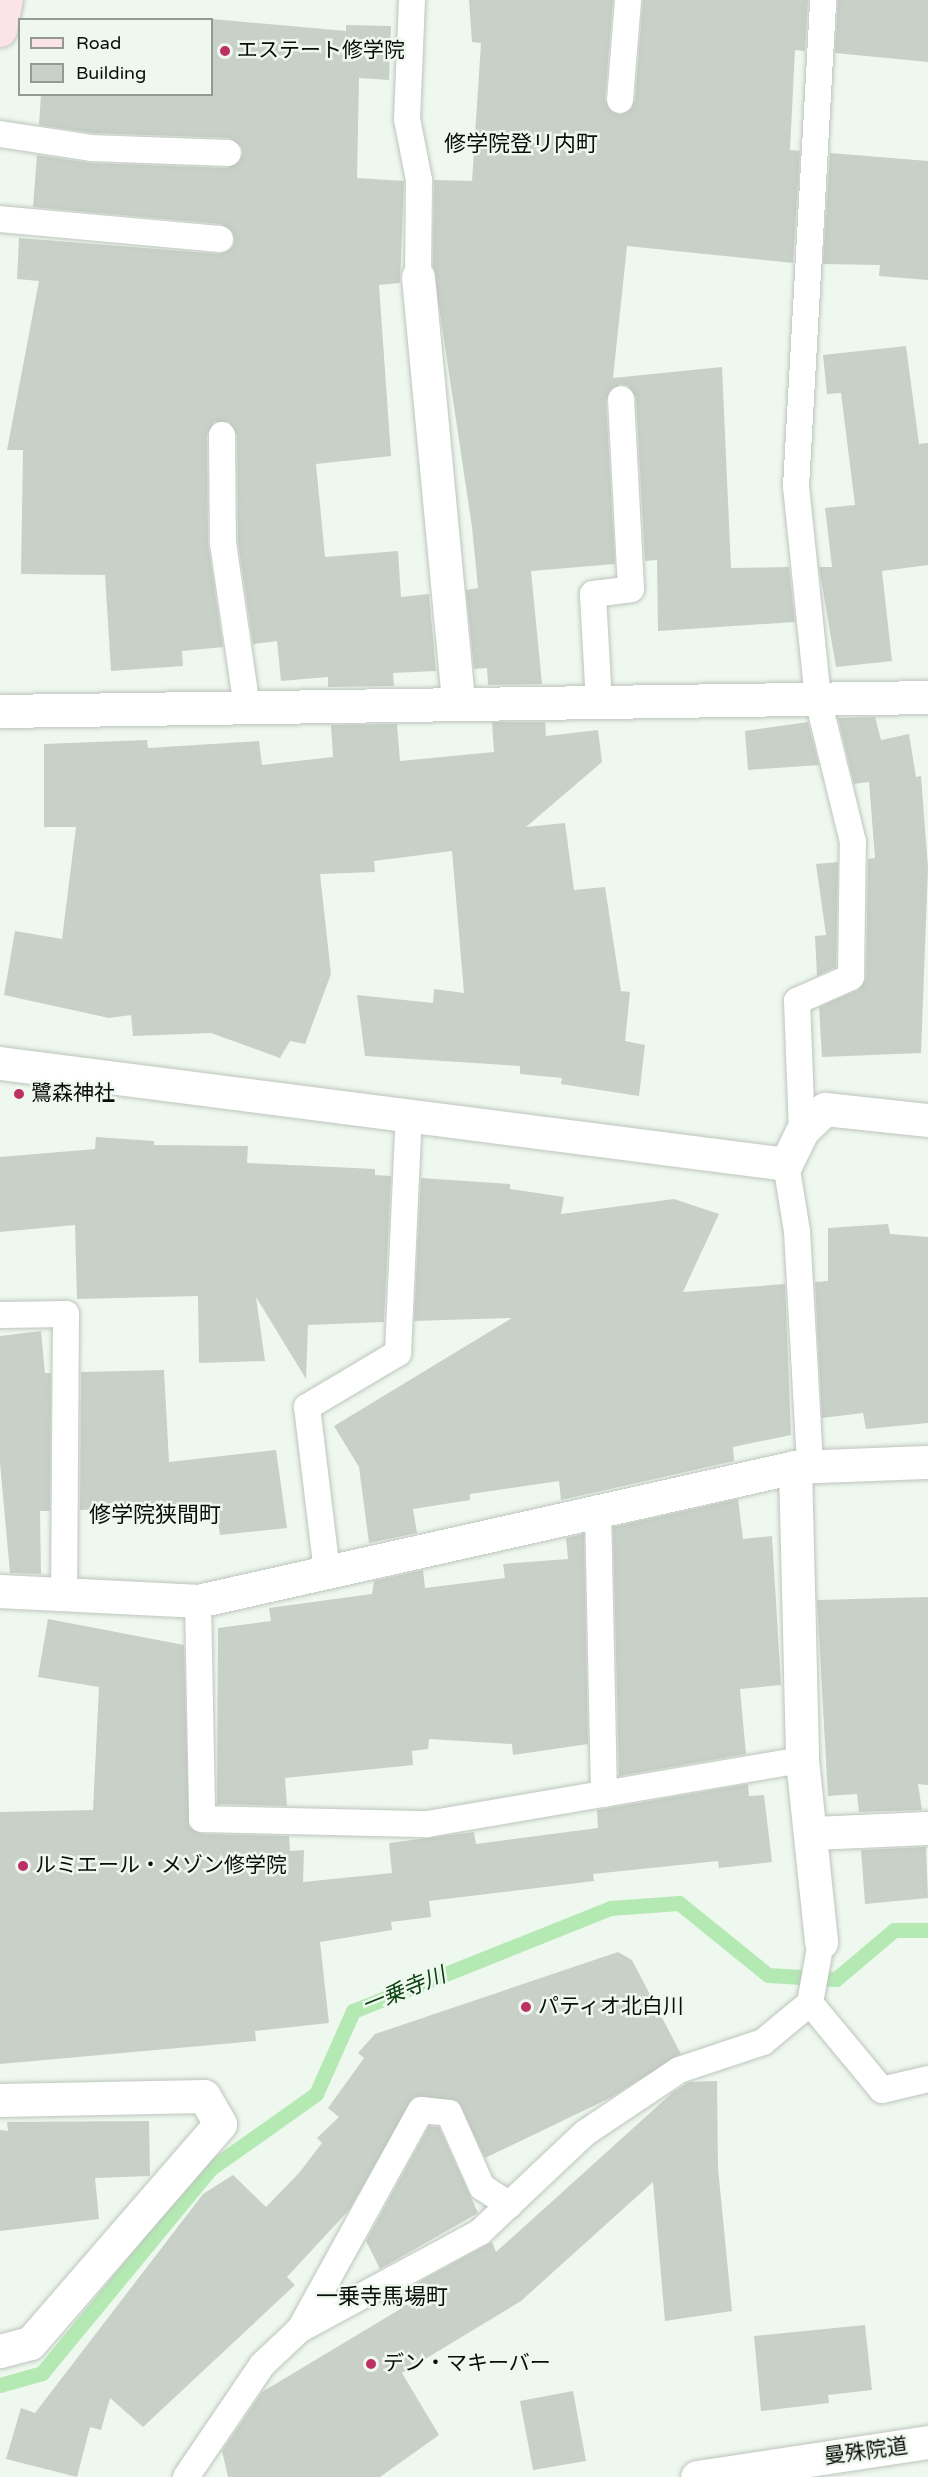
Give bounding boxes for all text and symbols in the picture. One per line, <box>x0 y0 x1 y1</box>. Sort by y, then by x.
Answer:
legend <box>18 18 213 96</box>
text: Road <box>76 32 121 54</box>
place label: エステート修学院 <box>237 38 405 64</box>
marker: エステート修学院 <box>218 44 232 58</box>
text: Building <box>76 62 146 84</box>
district label: 修学院登リ内町 <box>444 132 598 158</box>
place label: 鷺森神社 <box>31 1081 115 1107</box>
marker: 鷺森神社 <box>12 1087 26 1101</box>
district label: 修学院狭間町 <box>89 1503 221 1529</box>
place label: ルミエール・メゾン修学院 <box>35 1853 287 1879</box>
marker: ルミエール・メゾン修学院 <box>16 1859 30 1873</box>
water label: 一乗寺川 <box>358 1962 450 2020</box>
place label: パティオ北白川 <box>538 1994 685 2020</box>
marker: パティオ北白川 <box>519 2000 533 2014</box>
district label: 一乗寺馬場町 <box>316 2285 448 2311</box>
place label: デン・マキーバー <box>383 2351 551 2377</box>
marker: デン・マキーバー <box>364 2357 378 2371</box>
street label: 曼殊院道 <box>823 2434 909 2470</box>

